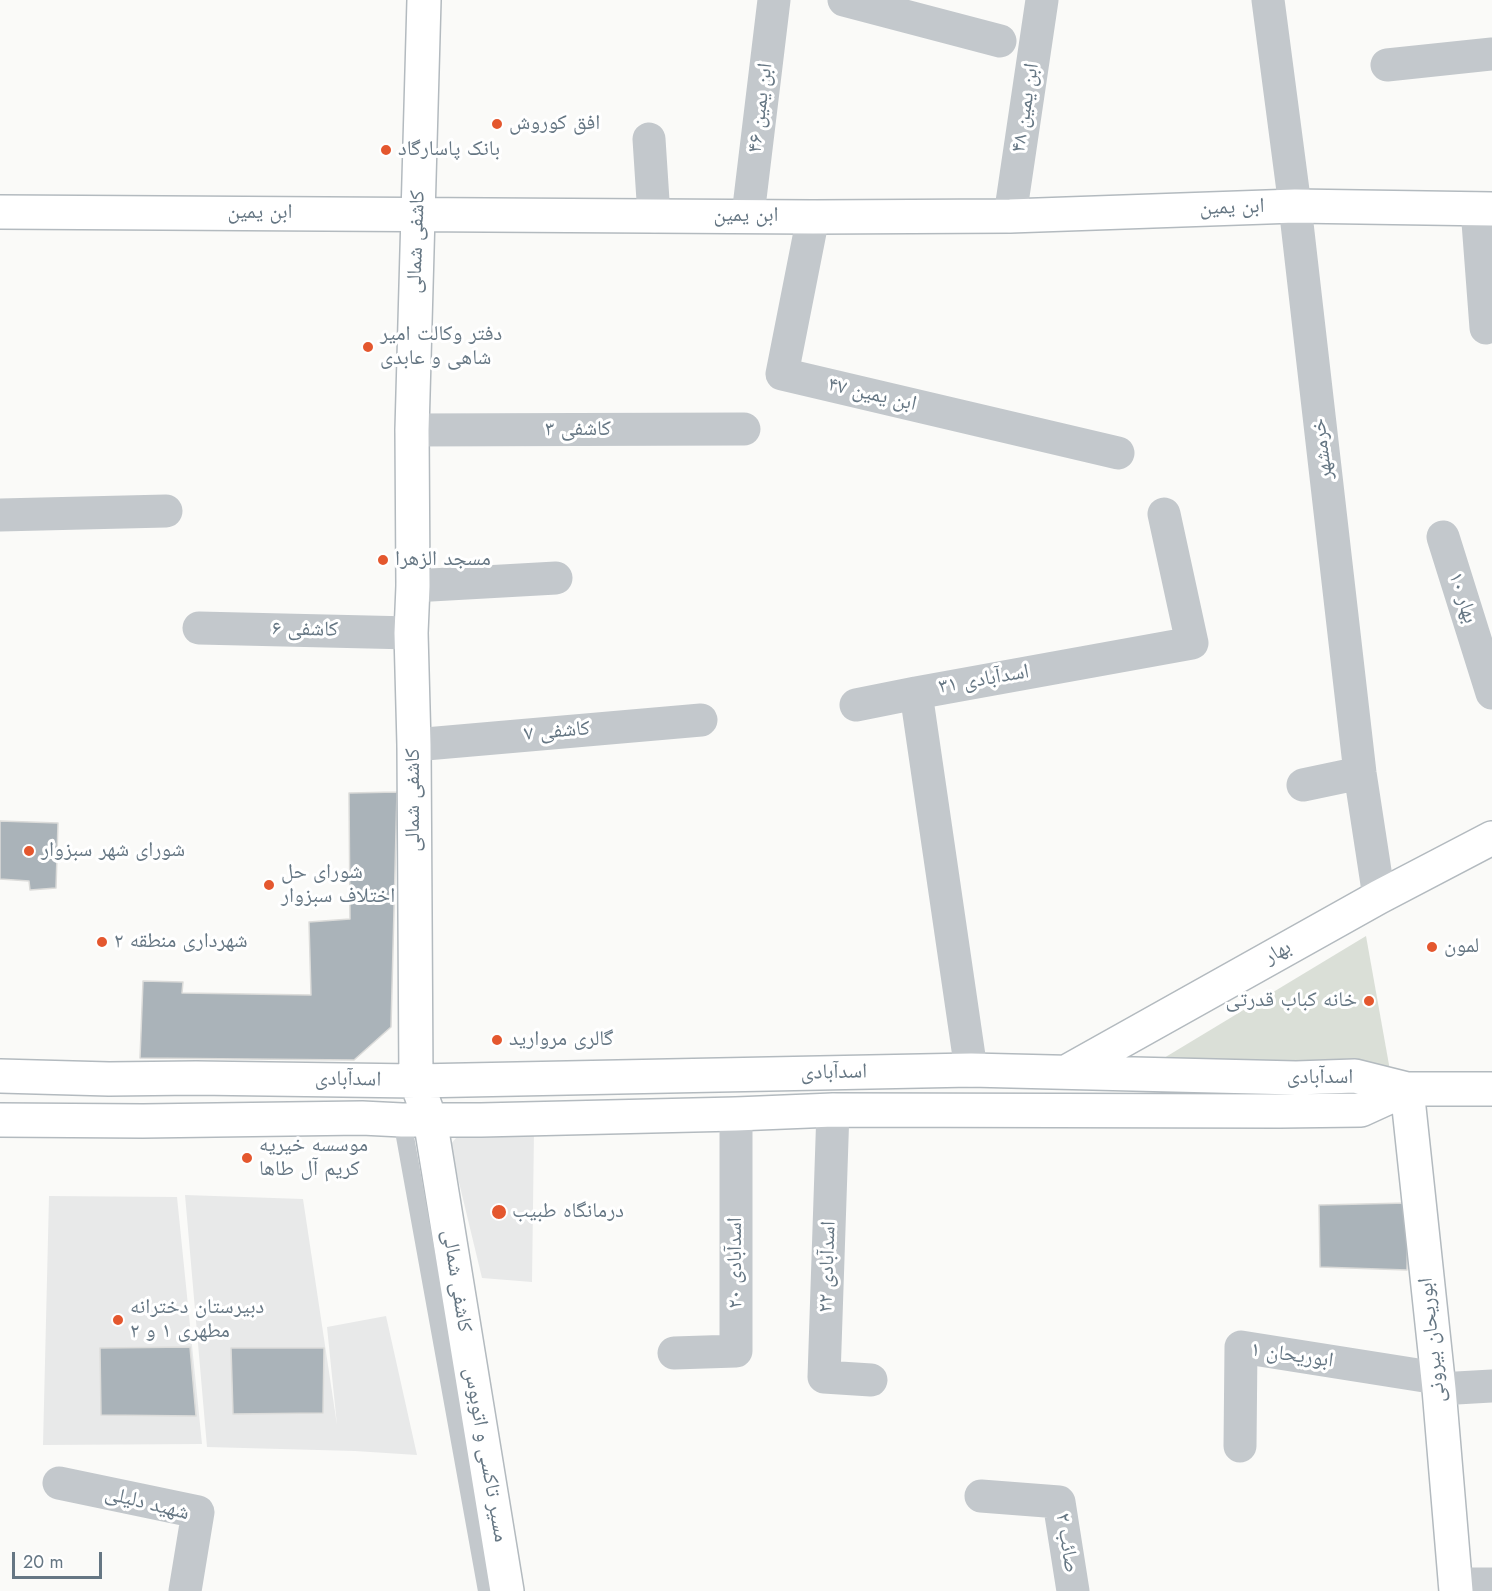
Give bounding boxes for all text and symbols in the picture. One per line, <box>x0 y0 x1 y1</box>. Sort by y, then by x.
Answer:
street label: ابن یمین ۴۸ <box>1006 61 1046 155</box>
street label: ابن یمین ۴۶ <box>743 62 779 154</box>
place label: افق کوروش <box>509 111 600 137</box>
marker: افق کوروش <box>490 117 504 131</box>
place label: بانک پاسارگاد <box>398 137 500 163</box>
marker: بانک پاسارگاد <box>379 143 393 157</box>
street label: کاشفی شمالی <box>403 190 431 294</box>
street label: ابن یمین <box>1199 194 1265 222</box>
street label: ابن یمین <box>227 200 293 226</box>
street label: ابن یمین <box>713 203 779 229</box>
place label: دفتر وکالت امیر شاهی و عابدی <box>380 322 502 372</box>
marker: دفتر وکالت امیر شاهی و عابدی <box>361 340 375 354</box>
street label: ابن یمین ۴۷ <box>825 373 919 417</box>
street label: کاشفی ۳ <box>545 417 611 443</box>
street label: خرمشهر <box>1307 417 1339 481</box>
place label: مسجد الزهرا <box>395 547 491 573</box>
marker: مسجد الزهرا <box>376 553 390 567</box>
street label: بهار ۱۰ <box>1442 569 1482 627</box>
street label: کاشفی ۶ <box>272 617 338 643</box>
street label: اسدآبادی ۳۱ <box>937 660 1031 700</box>
street label: کاشفی ۷ <box>523 717 591 747</box>
street label: کاشفی شمالی <box>401 748 427 852</box>
place label: شورای شهر سبزوار <box>41 838 185 864</box>
marker: شورای شهر سبزوار <box>22 844 36 858</box>
place label: شورای حل اختلاف سبزوار <box>281 860 395 910</box>
marker: شورای حل اختلاف سبزوار <box>262 878 276 892</box>
place label: شهرداری منطقه ۲ <box>114 929 248 955</box>
place label: لمون <box>1444 934 1479 960</box>
marker: شهرداری منطقه ۲ <box>95 935 109 949</box>
street label: بهار <box>1260 935 1296 971</box>
marker: لمون <box>1425 940 1439 954</box>
place label: خانه کباب قدرتی <box>1226 988 1357 1014</box>
marker: خانه کباب قدرتی <box>1362 994 1376 1008</box>
place label: گالری مروارید <box>509 1027 613 1053</box>
marker: گالری مروارید <box>490 1033 504 1047</box>
street label: اسدآبادی <box>801 1060 867 1086</box>
street label: اسدآبادی <box>1287 1065 1353 1091</box>
street label: اسدآبادی <box>315 1067 381 1093</box>
place label: موسسه خیریه کریم آل طاها <box>259 1133 368 1183</box>
marker: موسسه خیریه کریم آل طاها <box>240 1151 254 1165</box>
place label: درمانگاه طبیب <box>512 1199 624 1225</box>
marker: درمانگاه طبیب <box>490 1203 508 1221</box>
street label: اسدآبادی ۲۰ <box>723 1217 749 1309</box>
street label: اسدآبادی ۲۲ <box>814 1221 842 1313</box>
street label: کاشفی شمالی <box>435 1228 477 1334</box>
street label: ابوریحان بیرونی <box>1414 1276 1452 1404</box>
place label: دبیرستان دخترانه مطهری ۱ و ۲ <box>130 1295 264 1345</box>
marker: دبیرستان دخترانه مطهری ۱ و ۲ <box>111 1313 125 1327</box>
street label: ابوریحان ۱ <box>1249 1338 1335 1374</box>
street label: مسیر تاکسی و اتوبوس <box>457 1366 513 1544</box>
street label: شهید دلیلی <box>102 1481 192 1527</box>
street label: صائب ۲ <box>1049 1511 1083 1575</box>
scale bar <box>15 1540 105 1578</box>
text: 20 m <box>23 1549 63 1575</box>

